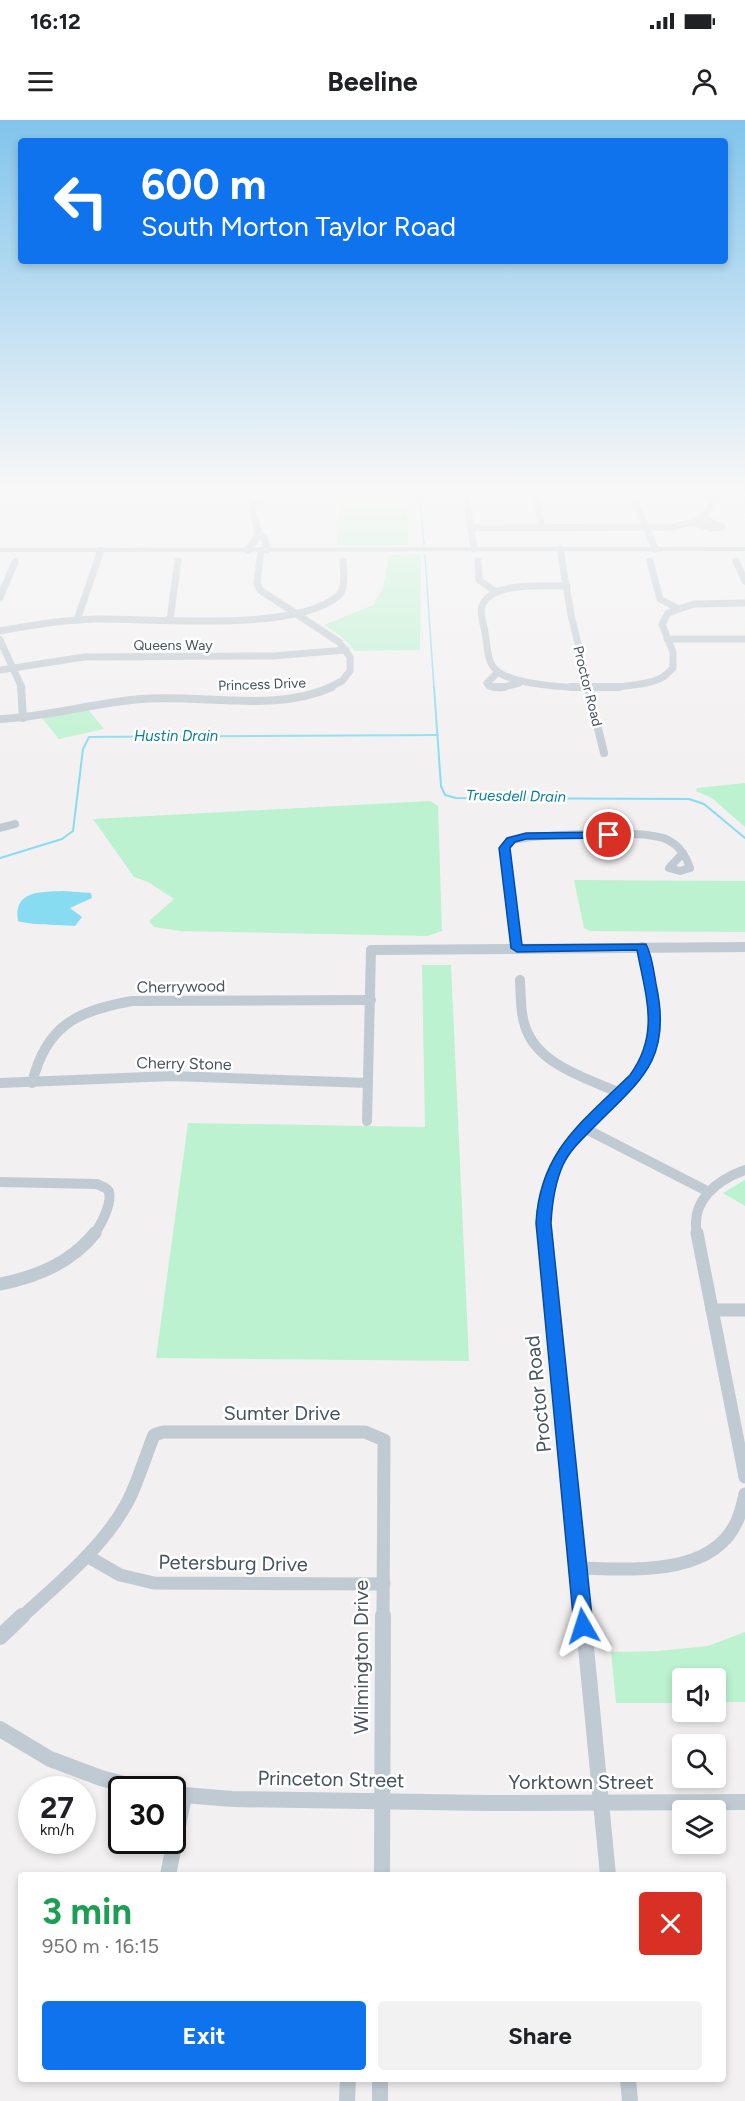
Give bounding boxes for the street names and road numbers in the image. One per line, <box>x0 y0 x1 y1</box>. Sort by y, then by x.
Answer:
street label: Queens Way <box>133 637 213 654</box>
street label: Proctor Road <box>569 644 606 728</box>
street label: Princess Drive <box>218 674 307 695</box>
street label: Cherrywood <box>136 976 226 997</box>
street label: Cherry Stone <box>136 1053 232 1074</box>
street label: Proctor Road <box>520 1334 556 1454</box>
street label: Sumter Drive <box>224 1401 340 1425</box>
street label: Petersburg Drive <box>158 1550 308 1576</box>
street label: Wilmington Drive <box>349 1580 373 1734</box>
street label: Princeton Street <box>257 1766 405 1792</box>
street label: Yorktown Street <box>508 1770 654 1794</box>

